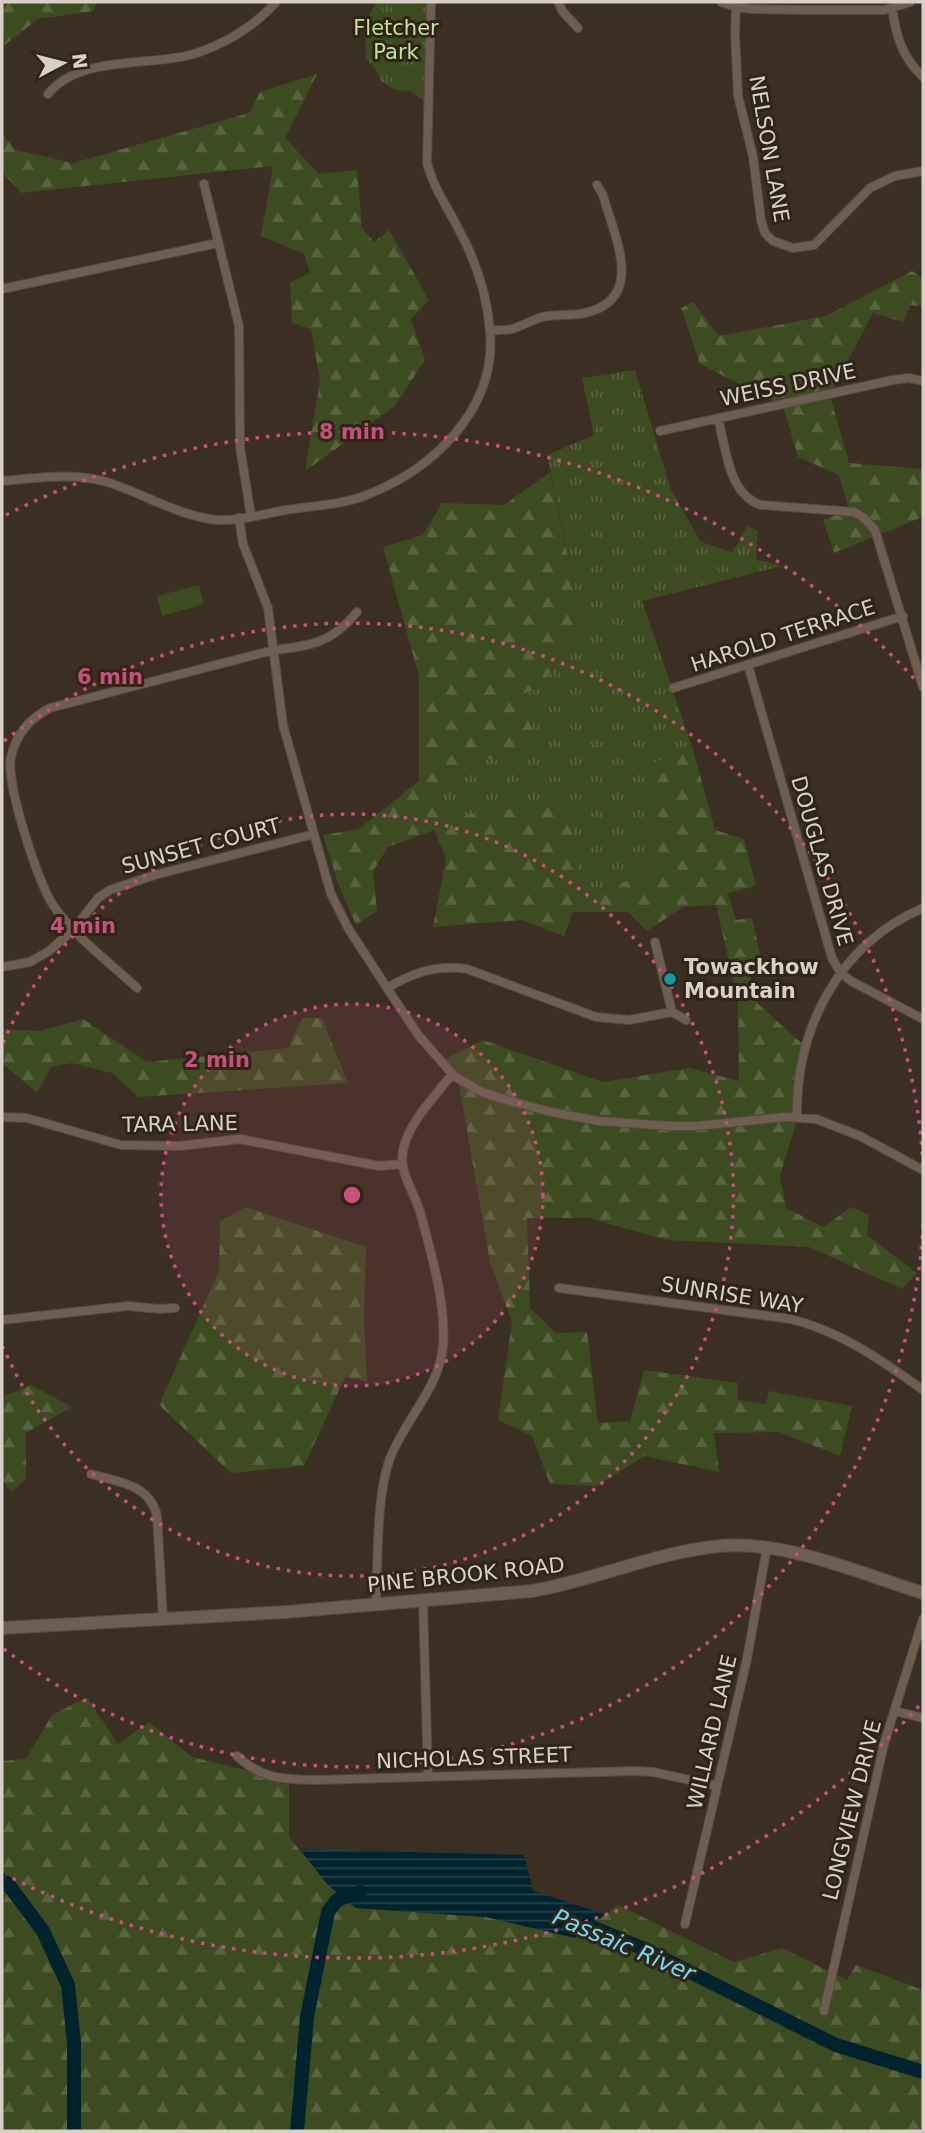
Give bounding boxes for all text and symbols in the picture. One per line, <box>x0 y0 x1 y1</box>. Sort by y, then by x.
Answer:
park label: Fletcher Park <box>353 16 439 64</box>
north arrow <box>28 28 98 98</box>
text: N <box>68 52 92 70</box>
street label: NELSON LANE <box>744 74 794 224</box>
street label: WEISS DRIVE <box>718 359 858 411</box>
text: 8 min <box>319 420 385 444</box>
street label: HAROLD TERRACE <box>688 595 878 677</box>
text: 6 min <box>77 665 143 689</box>
street label: DOUGLAS DRIVE <box>786 773 858 949</box>
street label: SUNSET COURT <box>119 813 283 879</box>
text: 4 min <box>50 914 116 938</box>
place label: Towackhow Mountain <box>684 955 819 1003</box>
marker: Towackhow Mountain <box>662 971 678 987</box>
text: 2 min <box>184 1048 250 1072</box>
street label: TARA LANE <box>121 1111 238 1137</box>
centre of rings <box>340 1183 364 1207</box>
street label: SUNRISE WAY <box>659 1272 805 1318</box>
street label: PINE BROOK ROAD <box>366 1553 566 1597</box>
street label: WILLARD LANE <box>683 1652 741 1812</box>
street label: LONGVIEW DRIVE <box>818 1717 886 1903</box>
street label: NICHOLAS STREET <box>376 1743 572 1773</box>
water label: Passaic River <box>549 1903 700 1987</box>

